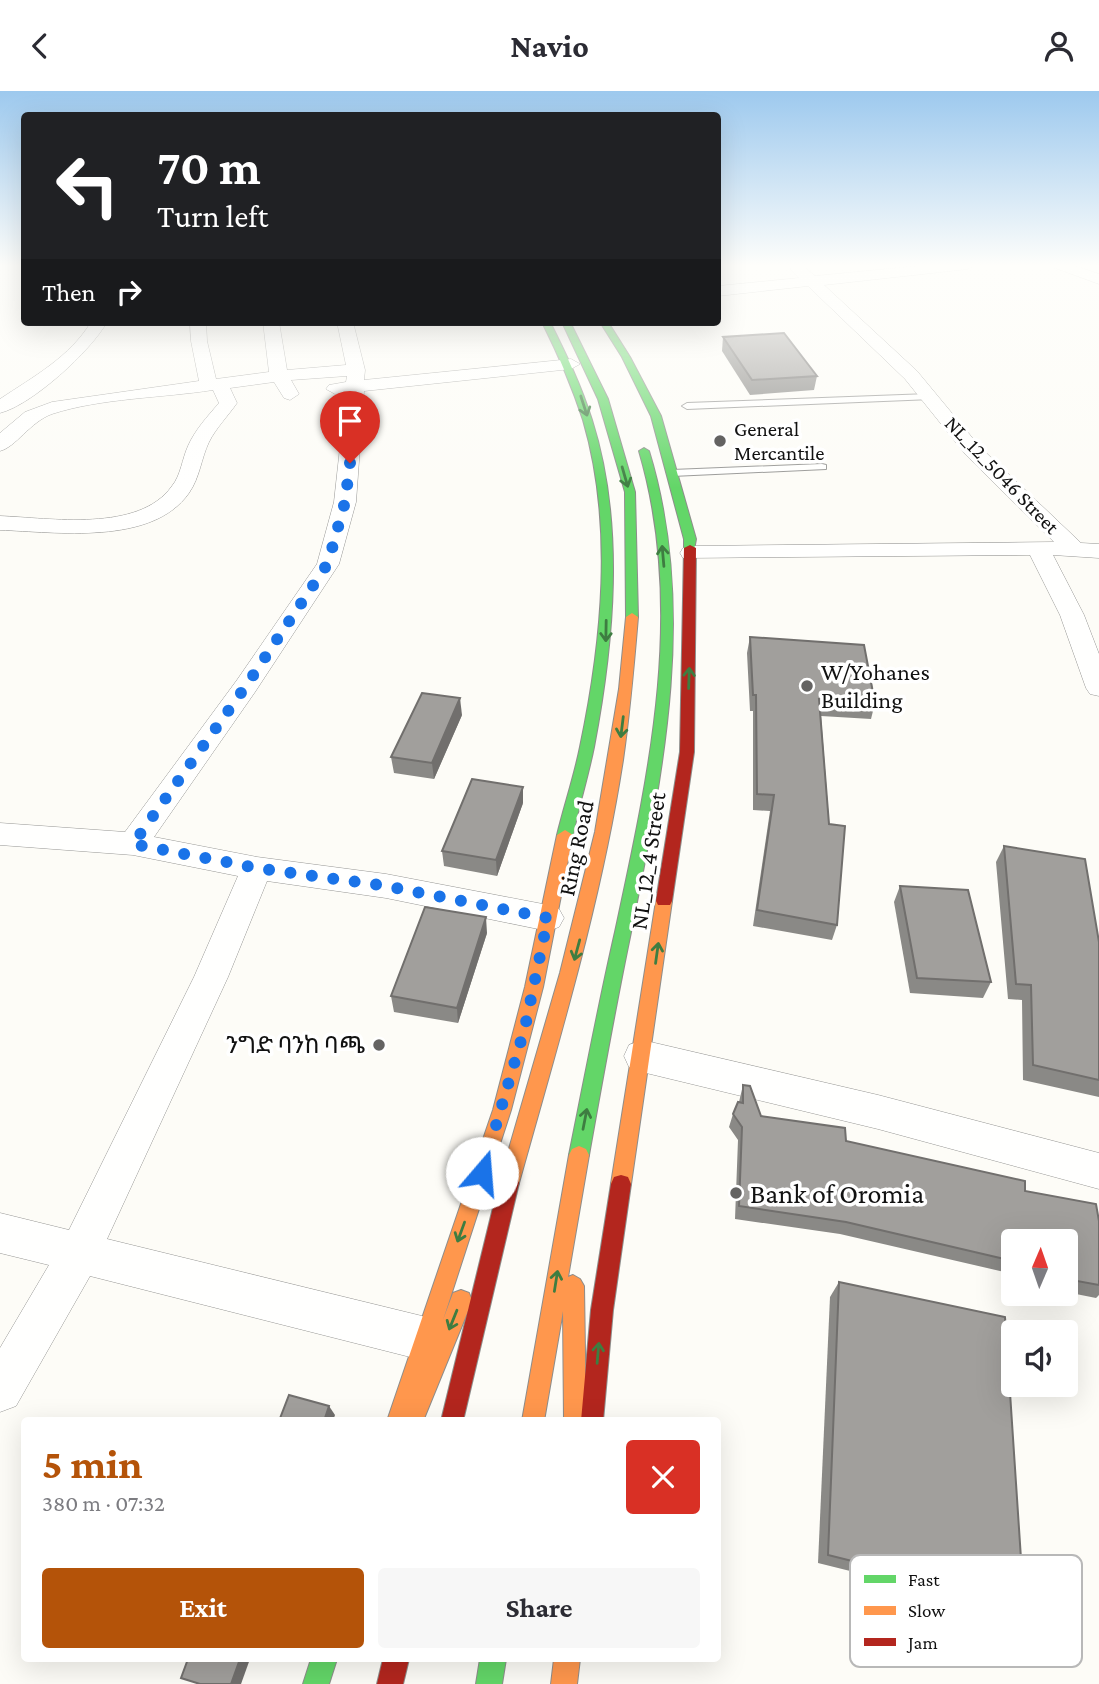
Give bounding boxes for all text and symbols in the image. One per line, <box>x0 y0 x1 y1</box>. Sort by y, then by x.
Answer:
icon: back <box>21 27 59 65</box>
icon: person <box>1040 27 1078 65</box>
text: Navio <box>510 28 589 64</box>
icon: left <box>42 140 133 231</box>
text: 70 m <box>157 140 261 195</box>
text: Turn left <box>157 198 268 234</box>
icon: right <box>110 273 148 311</box>
text: Then <box>42 278 96 307</box>
pin <box>320 391 380 463</box>
one-way arrow <box>578 395 591 417</box>
icon: arrive <box>331 402 369 440</box>
street label: NL_12_5046 Street <box>940 411 1065 540</box>
place label: General Mercantile <box>734 417 825 465</box>
marker: General Mercantile <box>712 433 728 449</box>
one-way arrow <box>620 465 633 487</box>
one-way arrow <box>656 545 669 568</box>
one-way arrow <box>599 619 612 642</box>
place label: W/Yohanes Building <box>821 658 930 713</box>
one-way arrow <box>683 667 696 690</box>
marker: W/Yohanes Building <box>799 678 815 694</box>
one-way arrow <box>615 715 628 738</box>
street label: NL_12_4 Street <box>624 789 671 931</box>
street label: Ring Road <box>552 797 599 898</box>
one-way arrow <box>569 939 582 961</box>
one-way arrow <box>651 942 664 965</box>
place label: ንግድ ባንከ ባጫ <box>226 1031 365 1058</box>
marker: ንግድ ባንከ ባጫ <box>371 1037 387 1053</box>
one-way arrow <box>579 1108 592 1131</box>
position arrow <box>445 1136 519 1210</box>
place label: Bank of Oromia <box>750 1178 924 1209</box>
marker: Bank of Oromia <box>728 1185 744 1201</box>
one-way arrow <box>453 1220 466 1242</box>
north arrow <box>1001 1229 1078 1305</box>
map controls <box>1001 1229 1078 1397</box>
one-way arrow <box>550 1270 563 1293</box>
one-way arrow <box>446 1309 459 1330</box>
button: sound <box>1001 1320 1078 1397</box>
one-way arrow <box>592 1342 605 1365</box>
text: 5 min <box>42 1440 143 1487</box>
button: close <box>626 1440 700 1514</box>
text: 380 m · 07:32 <box>42 1490 165 1516</box>
legend <box>850 1555 1082 1667</box>
button: Exit <box>42 1568 364 1648</box>
button: Share <box>378 1568 700 1648</box>
text: Fast <box>908 1569 940 1590</box>
text: Slow <box>908 1600 945 1621</box>
text: Jam <box>906 1632 938 1653</box>

